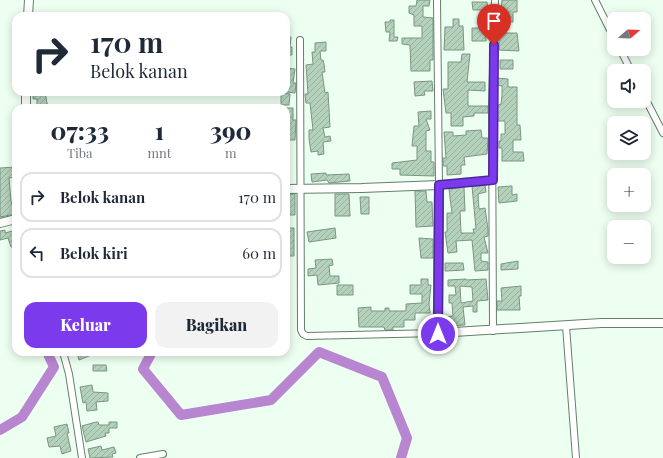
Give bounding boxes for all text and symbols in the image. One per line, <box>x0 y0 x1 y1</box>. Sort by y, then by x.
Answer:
pin <box>477 4 511 45</box>
icon: arrive <box>483 10 505 32</box>
north arrow <box>607 12 651 56</box>
map controls <box>607 12 651 264</box>
text: 170 m <box>90 23 163 60</box>
icon: right <box>24 28 76 80</box>
text: Belok kanan <box>90 59 188 83</box>
button: sound <box>607 64 651 108</box>
text: 07:33 <box>51 114 109 146</box>
text: 1 <box>155 114 164 146</box>
text: 390 <box>210 114 251 146</box>
button: layers <box>607 116 651 160</box>
text: Tiba <box>67 144 93 161</box>
text: mnt <box>147 144 171 161</box>
text: m <box>225 144 236 161</box>
button: + <box>607 168 651 212</box>
icon: right <box>26 186 48 208</box>
text: Belok kanan <box>60 187 145 207</box>
text: 170 m <box>238 187 276 207</box>
button: − <box>607 220 651 264</box>
icon: left <box>26 242 48 264</box>
text: Belok kiri <box>60 243 128 263</box>
text: 60 m <box>242 243 276 263</box>
button: Keluar <box>24 302 147 348</box>
button: Bagikan <box>155 302 278 348</box>
position arrow <box>417 313 459 355</box>

